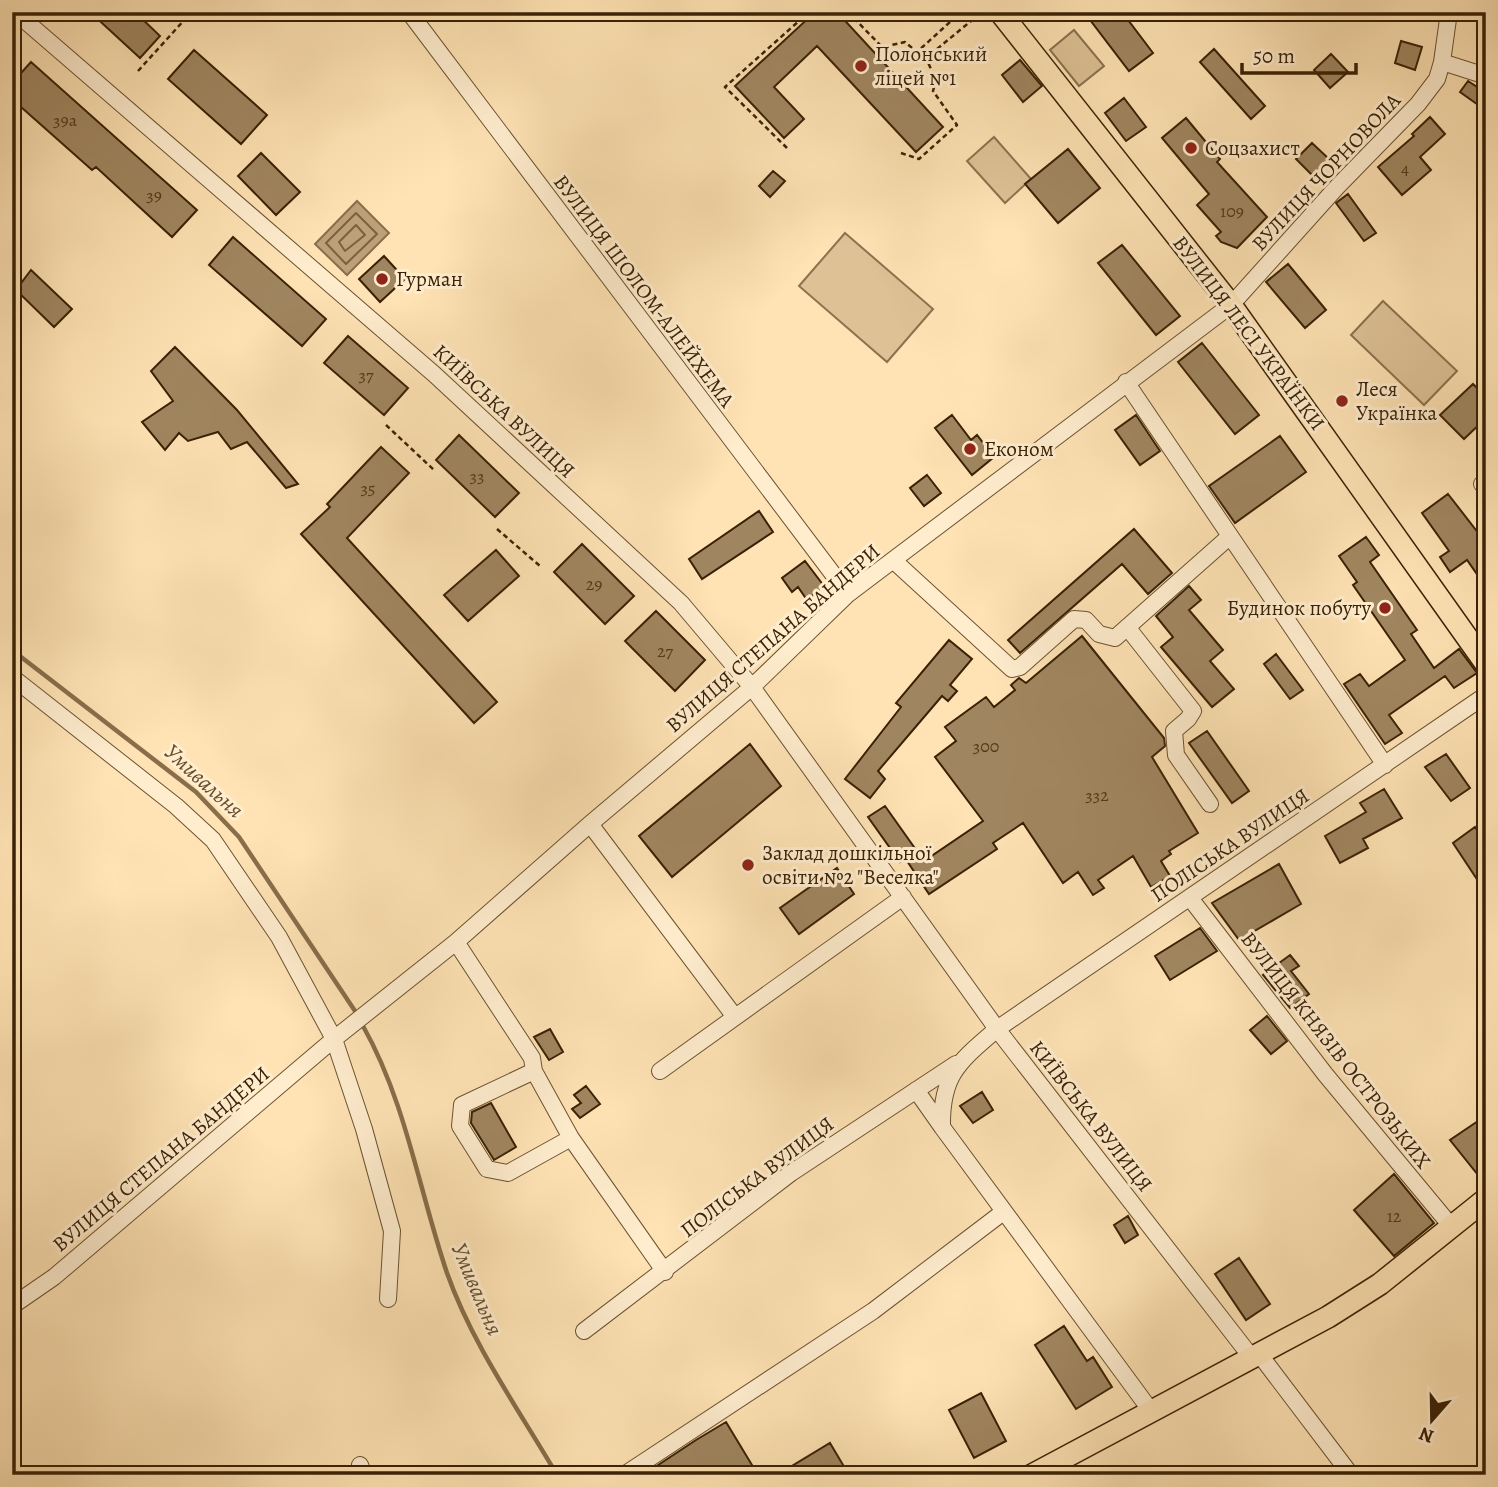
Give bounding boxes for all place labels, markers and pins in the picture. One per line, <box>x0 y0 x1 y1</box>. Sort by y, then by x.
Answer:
place label: Полонський ліцей №1 <box>875 40 987 92</box>
marker: Полонський ліцей №1 <box>853 58 869 74</box>
place label: Соцзахист <box>1205 134 1300 162</box>
marker: Соцзахист <box>1183 140 1199 156</box>
place label: Гурман <box>396 265 463 293</box>
marker: Гурман <box>374 271 390 287</box>
place label: Леся Українка <box>1356 375 1438 427</box>
marker: Леся Українка <box>1334 393 1350 409</box>
place label: Економ <box>984 435 1054 463</box>
marker: Економ <box>962 441 978 457</box>
place label: Будинок побуту <box>1227 594 1371 622</box>
marker: Будинок побуту <box>1377 600 1393 616</box>
place label: Заклад дошкільної освіти №2 "Веселка" <box>762 839 939 891</box>
marker: Заклад дошкільної освіти №2 "Веселка" <box>740 857 756 873</box>

